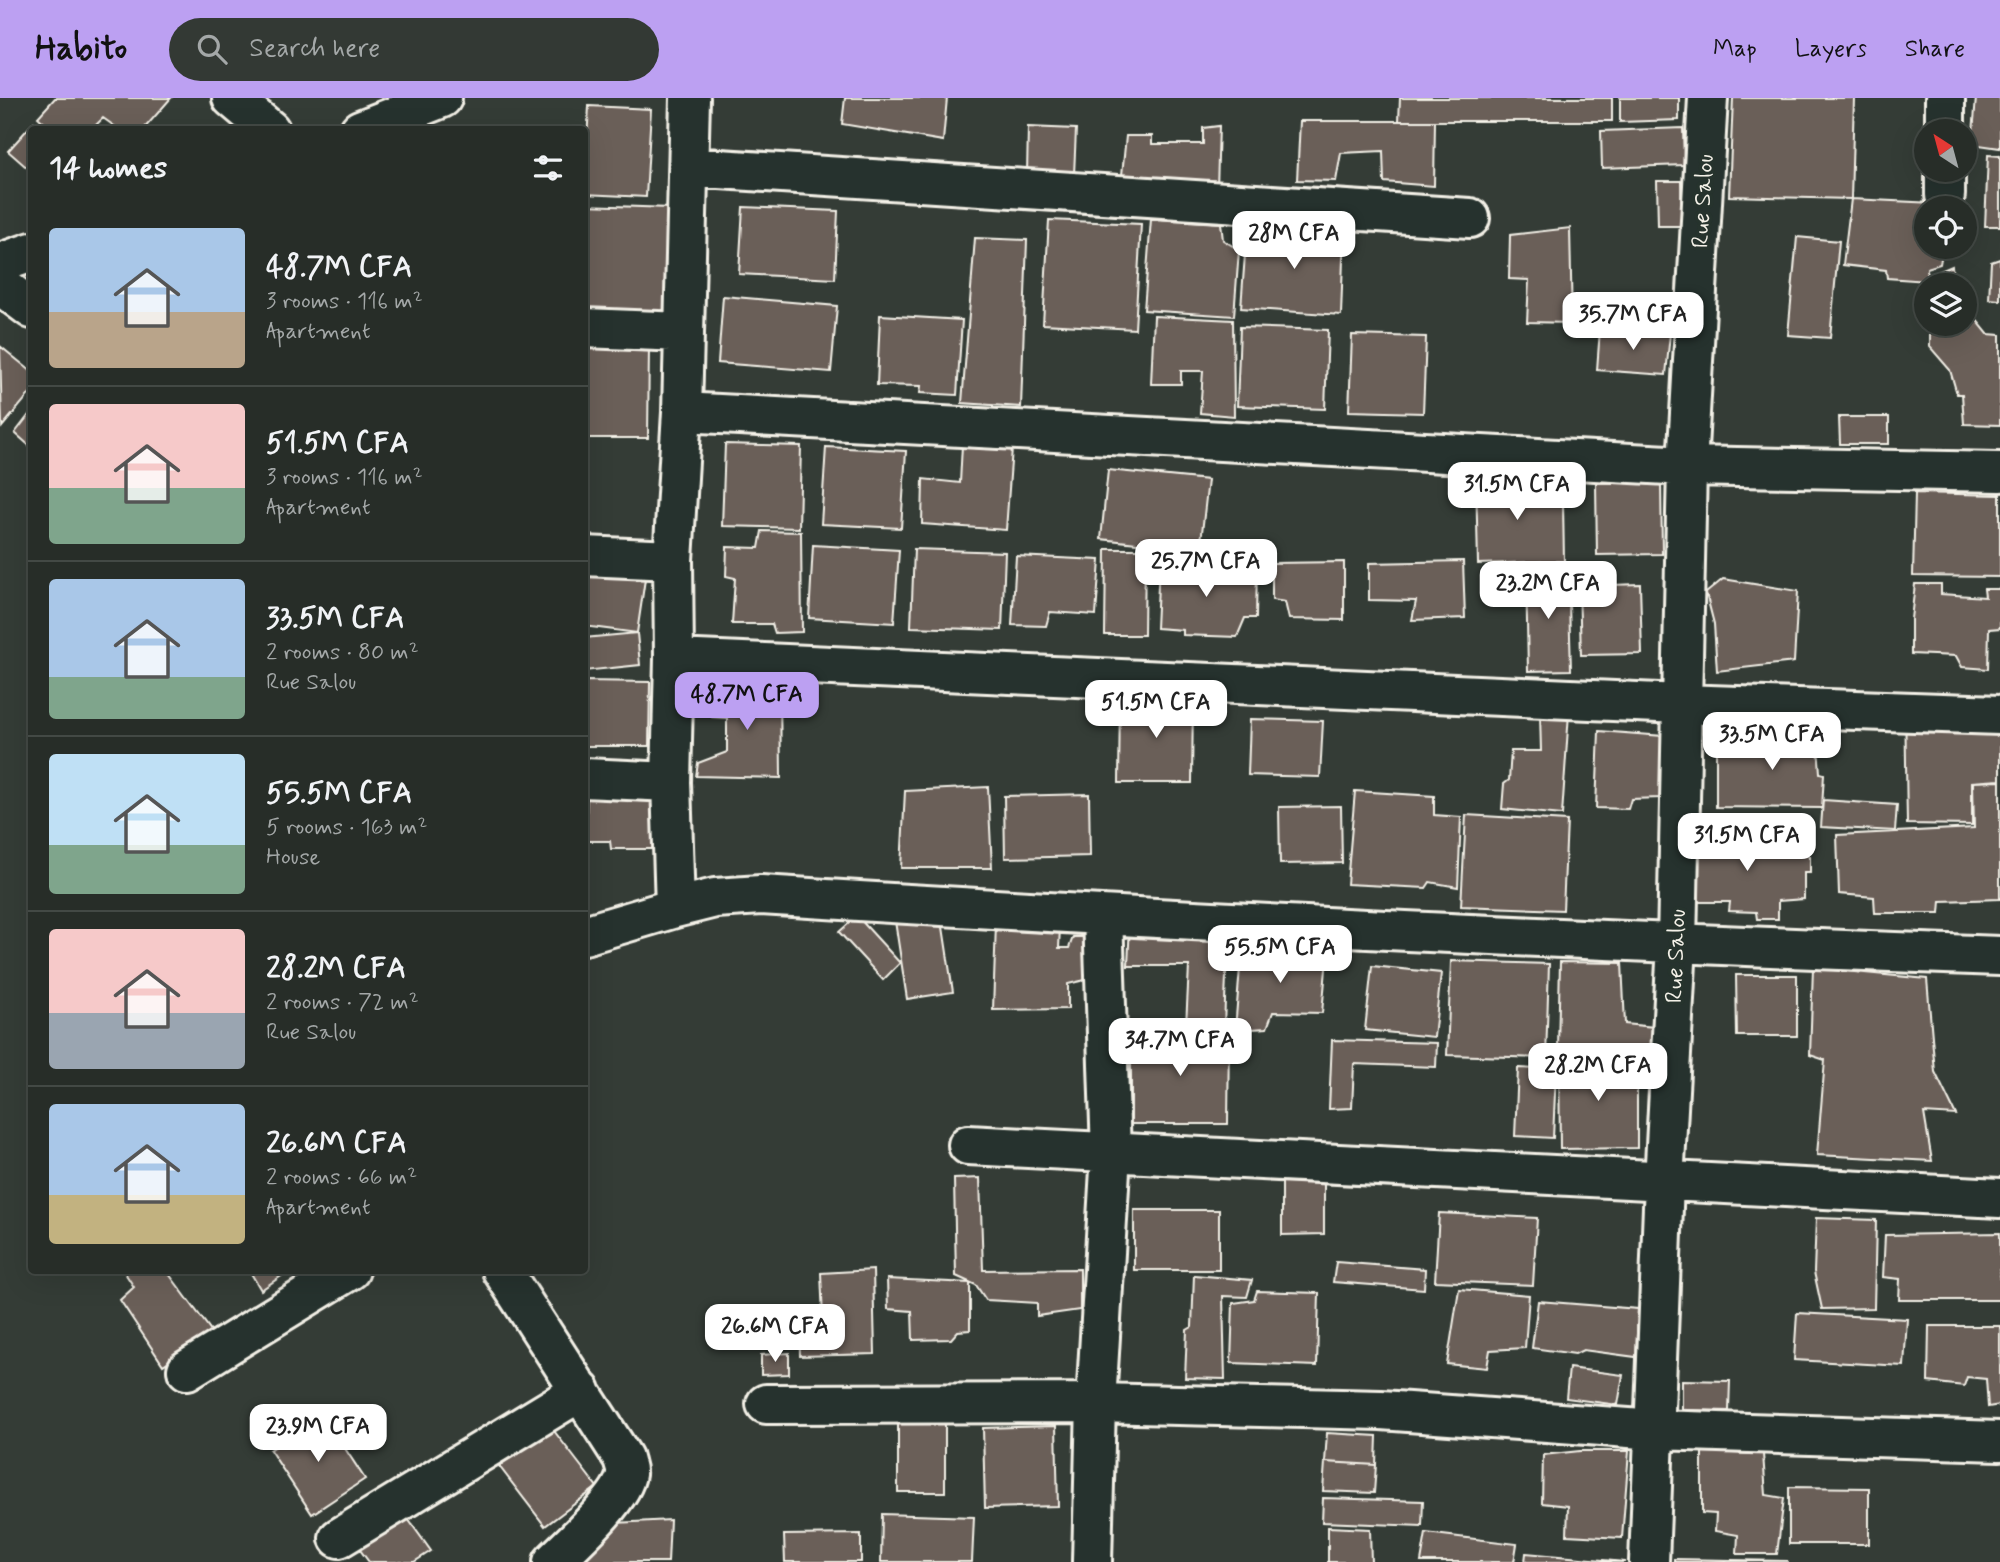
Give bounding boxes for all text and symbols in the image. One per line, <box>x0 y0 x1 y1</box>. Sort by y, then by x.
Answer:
search box <box>169 18 659 81</box>
text: Habito <box>35 27 127 71</box>
icon: search <box>193 30 231 68</box>
text: Search here <box>249 32 380 66</box>
text: Map <box>1713 34 1757 65</box>
text: Layers <box>1795 34 1867 65</box>
text: Share <box>1905 34 1965 65</box>
north arrow <box>1914 119 1978 182</box>
map controls <box>1914 119 1977 336</box>
text: 14 homes <box>49 149 167 188</box>
icon: filters <box>529 149 567 187</box>
street label: Rue Salou <box>1686 153 1721 249</box>
button: locate <box>1914 196 1977 259</box>
pin: 28M CFA <box>1229 212 1359 271</box>
text: 28M CFA <box>1248 219 1340 249</box>
text: 48.7M CFA <box>266 248 412 287</box>
icon: home <box>105 256 189 340</box>
button: layers <box>1914 273 1977 336</box>
text: 3 rooms · 116 m² <box>266 287 423 317</box>
pin: 35.7M CFA <box>1553 292 1713 352</box>
text: 35.7M CFA <box>1579 300 1687 330</box>
text: Apartment <box>266 317 371 347</box>
text: 51.5M CFA <box>266 424 409 463</box>
icon: home <box>105 432 189 516</box>
pin: 31.5M CFA <box>1437 462 1597 522</box>
text: 3 rooms · 116 m² <box>266 463 423 493</box>
text: 31.5M CFA <box>1464 470 1570 500</box>
text: Apartment <box>266 493 371 523</box>
pin: 25.7M CFA <box>1126 540 1286 599</box>
text: 25.7M CFA <box>1151 547 1261 577</box>
pin: 23.2M CFA <box>1468 561 1628 621</box>
text: 23.2M CFA <box>1496 569 1600 599</box>
text: 33.5M CFA <box>266 599 405 638</box>
icon: home <box>105 607 189 691</box>
text: 2 rooms · 80 m² <box>266 638 419 668</box>
text: Rue Salou <box>266 668 356 698</box>
pin: 48.7M CFA <box>667 672 827 732</box>
text: 48.7M CFA <box>691 680 803 710</box>
pin: 51.5M CFA <box>1076 680 1236 740</box>
text: 51.5M CFA <box>1101 688 1211 718</box>
pin: 33.5M CFA <box>1692 712 1852 772</box>
text: 33.5M CFA <box>1719 720 1825 750</box>
text: 55.5M CFA <box>266 774 412 813</box>
icon: home <box>105 782 189 866</box>
text: 5 rooms · 163 m² <box>266 813 428 843</box>
pin: 31.5M CFA <box>1667 814 1827 873</box>
text: 31.5M CFA <box>1694 821 1800 851</box>
text: House <box>266 843 320 873</box>
street label: Rue Salou <box>1659 908 1694 1004</box>
pin: 55.5M CFA <box>1200 926 1360 985</box>
text: 55.5M CFA <box>1224 933 1336 963</box>
text: 28.2M CFA <box>266 949 406 988</box>
icon: home <box>105 957 189 1041</box>
text: 2 rooms · 72 m² <box>266 988 419 1018</box>
text: Rue Salou <box>266 1018 356 1048</box>
pin: 34.7M CFA <box>1100 1018 1260 1078</box>
text: 34.7M CFA <box>1125 1026 1235 1056</box>
pin: 28.2M CFA <box>1518 1044 1678 1103</box>
text: 28.2M CFA <box>1544 1051 1652 1081</box>
text: 26.6M CFA <box>266 1124 407 1163</box>
icon: home <box>105 1132 189 1216</box>
text: 2 rooms · 66 m² <box>266 1163 417 1193</box>
text: Apartment <box>266 1193 371 1223</box>
pin: 26.6M CFA <box>695 1304 855 1364</box>
text: 26.6M CFA <box>721 1312 829 1342</box>
pin: 23.9M CFA <box>238 1404 398 1464</box>
text: 23.9M CFA <box>266 1412 370 1442</box>

